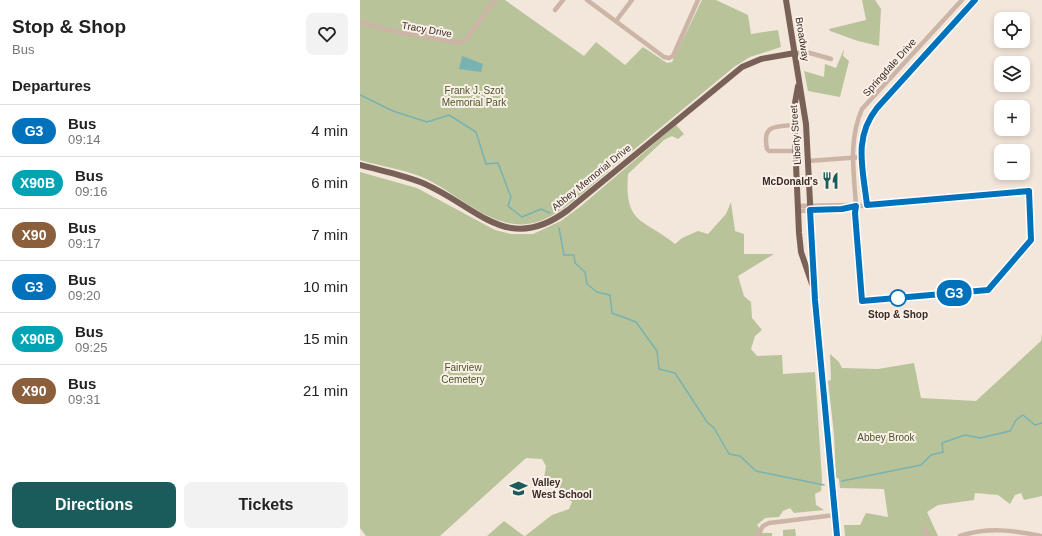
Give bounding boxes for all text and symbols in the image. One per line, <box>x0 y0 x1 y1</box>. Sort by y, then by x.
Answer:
map controls <box>994 12 1030 180</box>
button: locate <box>994 12 1030 48</box>
button: heart <box>306 13 348 55</box>
text: Stop & Shop <box>12 16 126 37</box>
street label: Broadway <box>794 16 811 62</box>
street label: Tracy Drive <box>401 20 453 39</box>
street label: Springdale Drive <box>861 36 918 98</box>
text: Bus <box>12 42 34 57</box>
button: layers <box>994 56 1030 92</box>
text: Departures <box>12 77 91 94</box>
park label: Frank J. Szot Memorial Park <box>442 85 507 108</box>
button: + <box>994 100 1030 136</box>
street label: Liberty Street <box>788 105 803 165</box>
text: Bus <box>68 115 96 132</box>
text: 4 min <box>311 122 348 139</box>
text: G3 <box>25 123 43 139</box>
text: 09:14 <box>68 132 101 147</box>
street label: Abbey Memorial Drive <box>550 142 633 213</box>
button: − <box>994 144 1030 180</box>
text: Bus <box>75 167 103 184</box>
restaurant icon: McDonald's <box>821 171 841 191</box>
text: 6 min <box>311 174 348 191</box>
text: X90B <box>20 175 55 191</box>
place label: McDonald's <box>762 176 818 187</box>
text: 09:16 <box>75 184 108 199</box>
text: Bus <box>68 219 96 236</box>
text: 7 min <box>311 226 348 243</box>
text: X90 <box>22 227 46 243</box>
text: 09:17 <box>68 236 101 251</box>
text: Bus <box>68 271 96 288</box>
text: 10 min <box>303 278 348 295</box>
text: G3 <box>25 279 43 295</box>
line badge: G3 <box>936 280 972 306</box>
text: G3 <box>945 285 963 301</box>
text: 09:20 <box>68 288 101 303</box>
marker: Stop & Shop <box>889 289 907 307</box>
place label: Stop & Shop <box>868 309 928 320</box>
text: Bus <box>75 323 103 340</box>
text: 15 min <box>303 330 348 347</box>
text: X90B <box>20 331 55 347</box>
text: 09:25 <box>75 340 108 355</box>
park label: Fairview Cemetery <box>441 362 485 385</box>
text: Bus <box>68 375 96 392</box>
text: 21 min <box>303 382 348 399</box>
text: X90 <box>22 383 46 399</box>
text: 09:31 <box>68 392 101 407</box>
park label: Abbey Brook <box>857 432 916 443</box>
place label: Valley West School <box>532 477 592 500</box>
school or university icon: Valley West School <box>509 478 529 498</box>
button: Directions <box>12 482 176 528</box>
button: Tickets <box>184 482 348 528</box>

